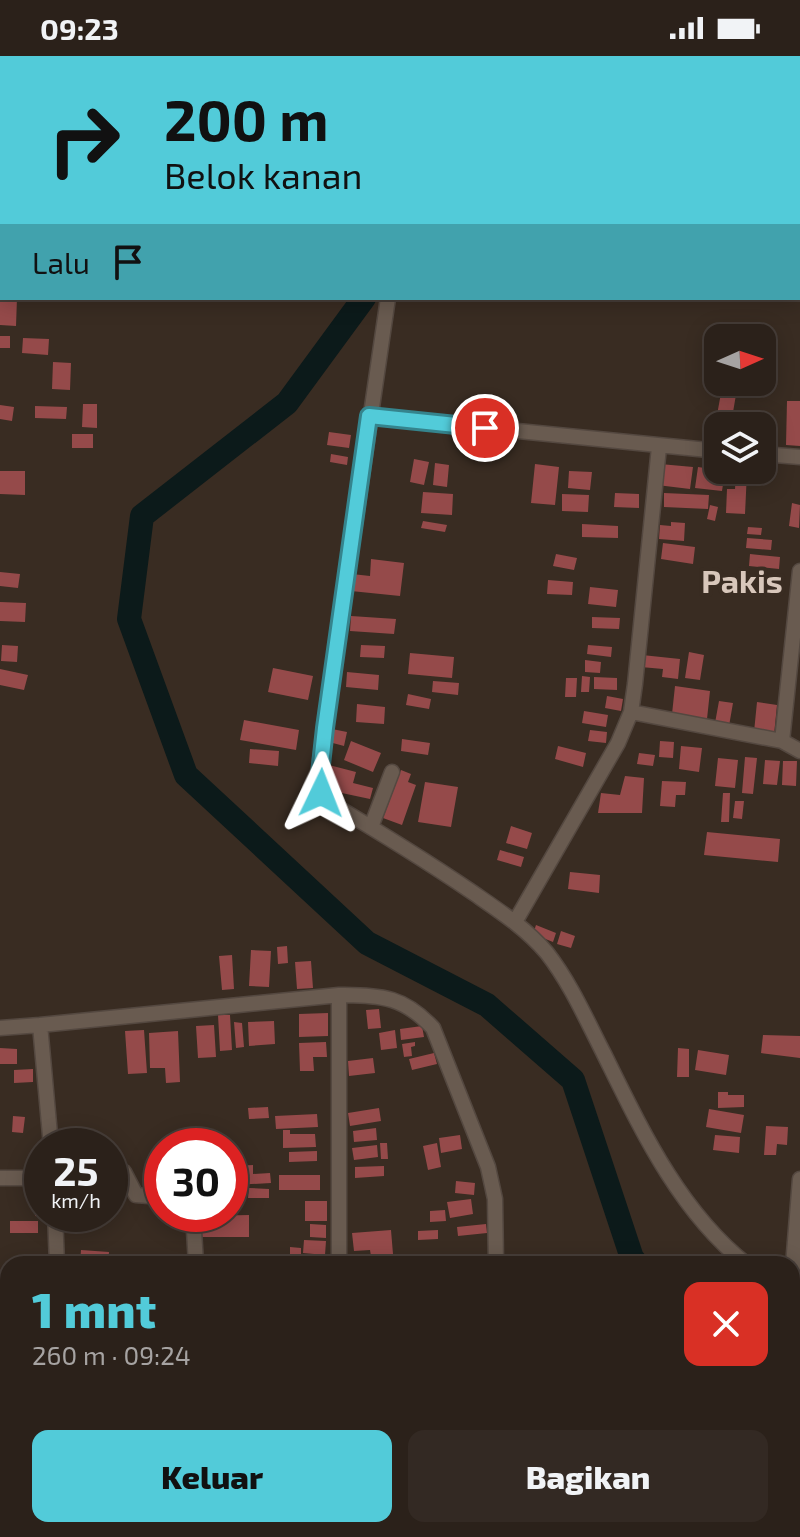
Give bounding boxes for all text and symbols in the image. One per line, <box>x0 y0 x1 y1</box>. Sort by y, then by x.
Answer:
text: 09:23 <box>40 10 119 46</box>
text: 200 m <box>164 85 329 152</box>
icon: right <box>32 88 136 192</box>
text: Belok kanan <box>164 153 362 196</box>
icon: arrive <box>106 240 150 284</box>
text: Lalu <box>32 244 90 280</box>
north arrow <box>704 324 776 396</box>
map controls <box>704 324 776 484</box>
pin <box>451 394 519 462</box>
icon: arrive <box>463 406 507 450</box>
button: layers <box>704 412 776 484</box>
district label: Pakis <box>701 561 783 599</box>
position arrow <box>279 751 363 835</box>
speed limit sign: 30 <box>144 1128 248 1232</box>
text: 25 <box>53 1146 99 1194</box>
text: km/h <box>51 1188 101 1212</box>
text: 1 mnt <box>32 1280 156 1338</box>
button: close <box>684 1282 768 1366</box>
text: 260 m · 09:24 <box>32 1339 191 1370</box>
button: Keluar <box>32 1430 392 1522</box>
button: Bagikan <box>408 1430 768 1522</box>

